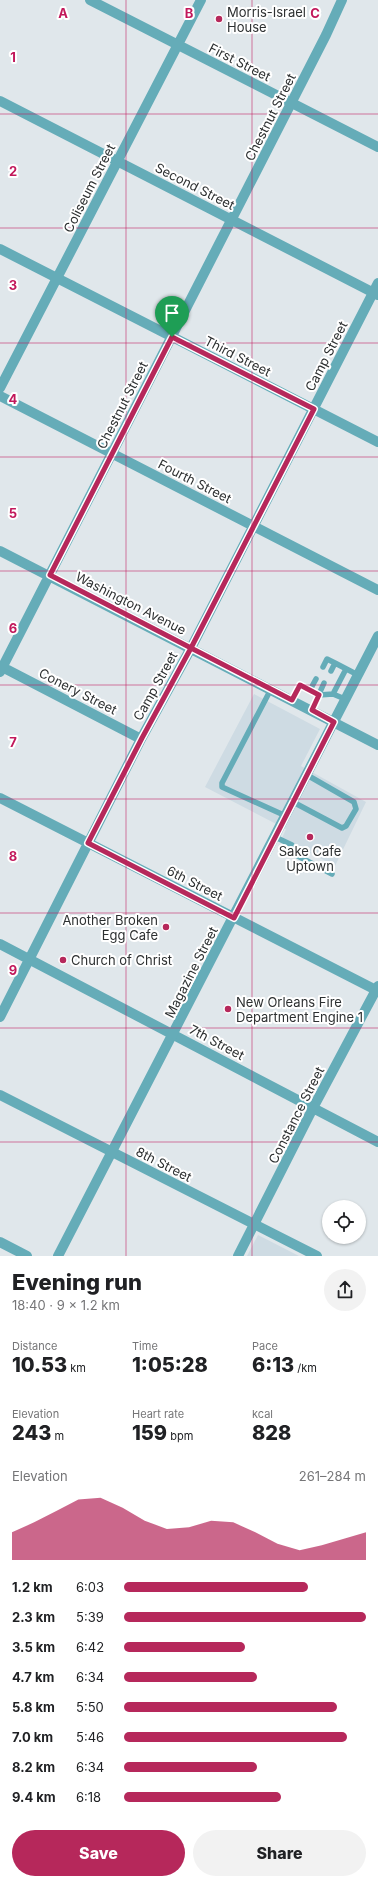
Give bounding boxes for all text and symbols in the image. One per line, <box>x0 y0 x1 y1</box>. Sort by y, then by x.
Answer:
place label: Morris-Israel House <box>227 4 306 35</box>
text: A <box>58 5 68 21</box>
text: B <box>185 5 194 21</box>
text: C <box>310 5 320 21</box>
marker: Morris-Israel House <box>214 14 224 24</box>
street label: First Street <box>206 40 274 84</box>
text: 1 <box>10 49 16 65</box>
street label: Chestnut Street <box>241 71 299 163</box>
street label: Coliseum Street <box>60 141 118 235</box>
street label: Second Street <box>153 159 237 213</box>
text: 2 <box>9 163 17 179</box>
text: 3 <box>9 277 17 293</box>
pin <box>155 296 189 337</box>
icon: arrive <box>161 302 183 324</box>
street label: Camp Street <box>302 318 350 394</box>
street label: Third Street <box>202 332 274 380</box>
street label: Chestnut Street <box>93 359 151 451</box>
text: 4 <box>9 391 18 407</box>
street label: Fourth Street <box>156 456 234 506</box>
text: 5 <box>9 505 17 521</box>
street label: Washington Avenue <box>73 568 189 638</box>
text: 6 <box>9 620 17 636</box>
street label: Camp Street <box>129 649 181 723</box>
street label: Conery Street <box>36 665 120 717</box>
text: 7 <box>9 734 17 750</box>
marker: Sake Cafe Uptown <box>305 832 315 842</box>
place label: Sake Cafe Uptown <box>279 843 341 874</box>
text: 8 <box>9 848 17 864</box>
street label: 6th Street <box>164 862 226 904</box>
place label: Another Broken Egg Cafe <box>62 912 158 943</box>
marker: Another Broken Egg Cafe <box>161 922 171 932</box>
street label: Magazine Street <box>161 924 221 1020</box>
place label: Church of Christ <box>71 952 172 968</box>
marker: Church of Christ <box>58 955 68 965</box>
text: 9 <box>9 962 17 978</box>
place label: New Orleans Fire Department Engine 1 <box>236 994 363 1025</box>
marker: New Orleans Fire Department Engine 1 <box>223 1004 233 1014</box>
street label: 7th Street <box>187 1021 247 1063</box>
street label: Constance Street <box>265 1064 327 1166</box>
street label: 8th Street <box>133 1143 195 1185</box>
map controls <box>322 1200 366 1244</box>
button: locate <box>322 1200 366 1244</box>
text: Evening run <box>12 1269 142 1295</box>
button: share <box>324 1269 366 1311</box>
text: 18:40 · 9 × 1.2 km <box>12 1297 120 1313</box>
text: Distance <box>12 1339 57 1353</box>
text: Time <box>132 1339 158 1353</box>
text: Pace <box>252 1339 278 1353</box>
text: 10.53 <box>12 1353 67 1377</box>
text: 1:05:28 <box>132 1353 208 1377</box>
text: 6:13 <box>252 1353 294 1377</box>
text: km <box>67 1361 86 1375</box>
text: /km <box>294 1361 317 1375</box>
text: Elevation <box>12 1407 59 1421</box>
text: Heart rate <box>132 1407 184 1421</box>
text: kcal <box>252 1407 273 1421</box>
text: 243 <box>12 1421 51 1445</box>
text: 159 <box>132 1421 167 1445</box>
text: 828 <box>252 1421 291 1445</box>
text: m <box>51 1429 64 1443</box>
text: bpm <box>167 1429 193 1443</box>
text: Elevation <box>12 1468 68 1484</box>
text: 261–284 m <box>299 1468 366 1484</box>
text: 1.2 km <box>12 1579 53 1595</box>
text: 6:03 <box>76 1579 104 1595</box>
text: 2.3 km <box>12 1609 55 1625</box>
text: 5:39 <box>76 1609 104 1625</box>
text: 3.5 km <box>12 1639 55 1655</box>
text: 6:42 <box>76 1639 104 1655</box>
text: 4.7 km <box>12 1669 54 1685</box>
text: 6:34 <box>76 1669 104 1685</box>
text: 5.8 km <box>12 1699 55 1715</box>
text: 5:50 <box>76 1699 104 1715</box>
text: 7.0 km <box>12 1729 53 1745</box>
text: 5:46 <box>76 1729 104 1745</box>
text: 8.2 km <box>12 1759 55 1775</box>
text: 6:34 <box>76 1759 104 1775</box>
text: 9.4 km <box>12 1789 56 1805</box>
text: 6:18 <box>76 1789 101 1805</box>
button: Save <box>12 1830 185 1876</box>
button: Share <box>193 1830 366 1876</box>

